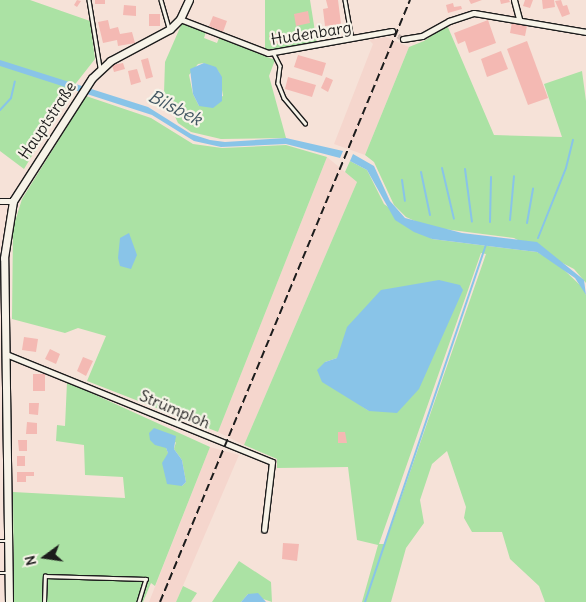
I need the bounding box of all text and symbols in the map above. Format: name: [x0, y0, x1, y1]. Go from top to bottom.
street label: Hudenbarg: [269, 17, 353, 49]
street label: Hauptstraße: [14, 77, 80, 163]
water label: Bilsbek: [145, 85, 205, 131]
street label: Strümploh: [137, 386, 213, 432]
north arrow: [20, 532, 70, 582]
text: N: [21, 554, 40, 568]

